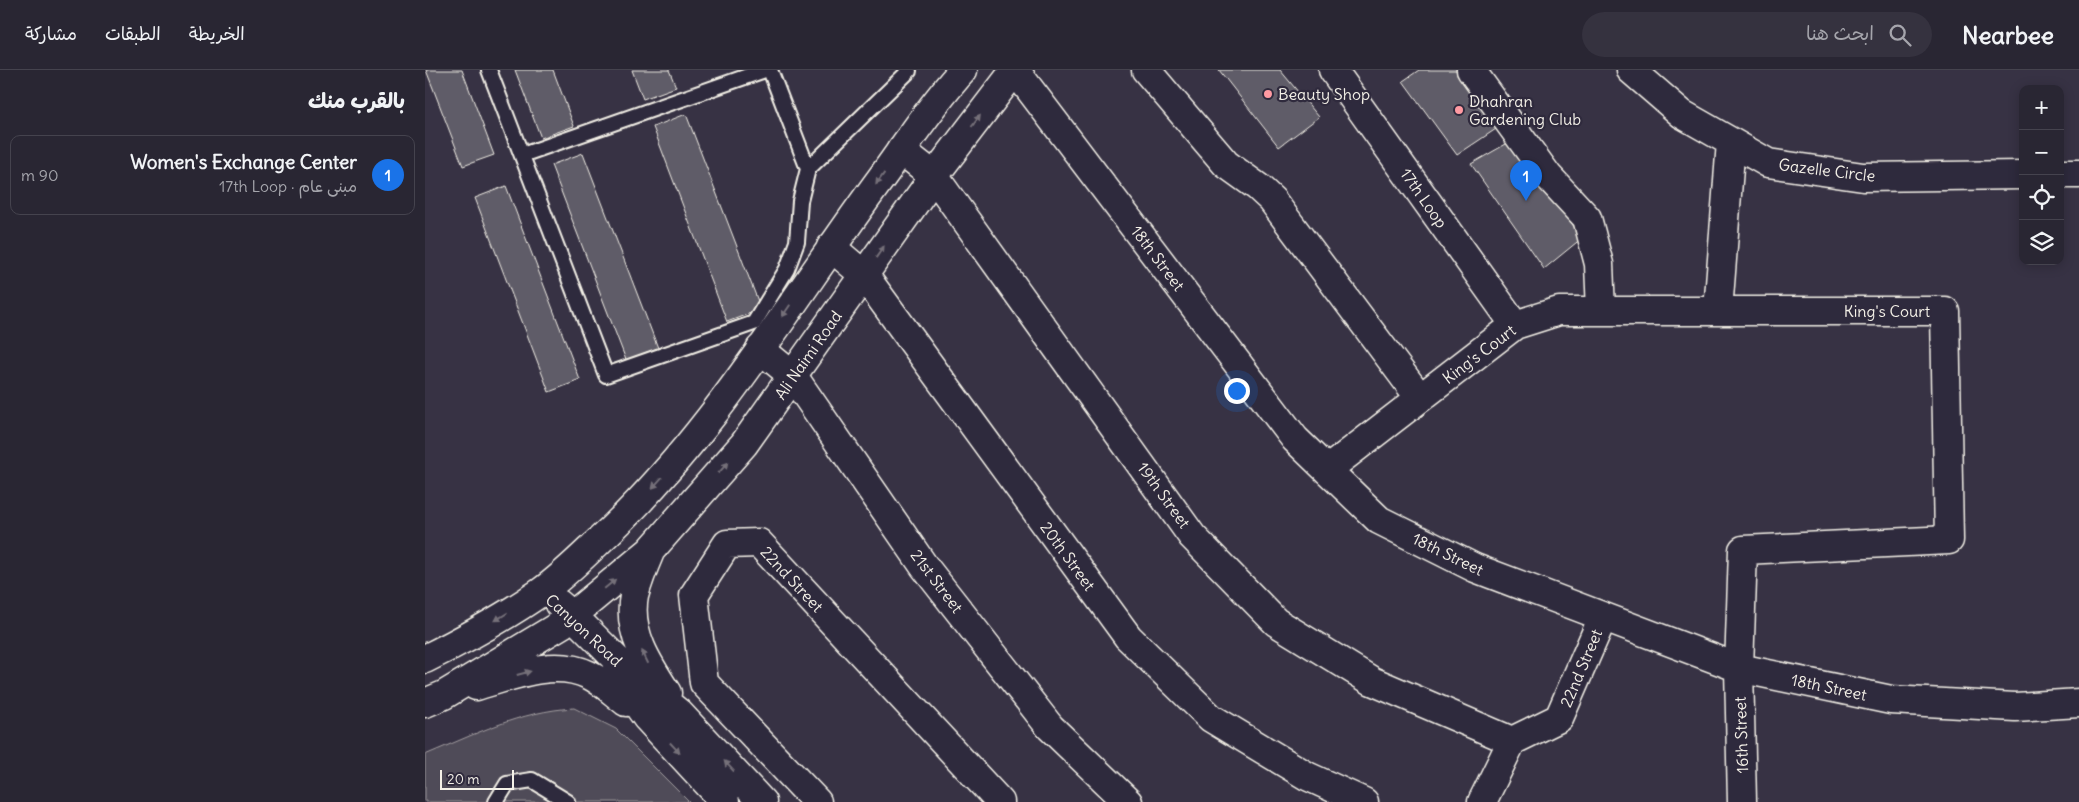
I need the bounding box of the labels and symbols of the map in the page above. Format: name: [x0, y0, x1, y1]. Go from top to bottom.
place label: Beauty Shop: [1278, 84, 1370, 104]
marker: Beauty Shop: [1262, 88, 1274, 100]
place label: Dhahran Gardening Club: [1469, 91, 1581, 129]
marker: Dhahran Gardening Club: [1453, 104, 1465, 116]
one-way arrow: [971, 115, 982, 128]
street label: Gazelle Circle: [1778, 154, 1876, 186]
pin: 1: [1510, 160, 1542, 201]
street label: 17th Loop: [1396, 164, 1452, 232]
one-way arrow: [875, 172, 885, 185]
street label: 18th Street: [1127, 221, 1189, 295]
one-way arrow: [875, 245, 885, 259]
street label: King's Court: [1844, 301, 1931, 321]
one-way arrow: [781, 304, 791, 318]
street label: Ali Naimi Road: [770, 307, 846, 403]
street label: King's Court: [1438, 320, 1520, 388]
your location: [1224, 378, 1250, 404]
street label: 19th Street: [1133, 458, 1195, 532]
one-way arrow: [718, 462, 729, 475]
one-way arrow: [652, 477, 663, 489]
street label: 20th Street: [1036, 518, 1100, 595]
street label: 18th Street: [1409, 528, 1487, 580]
street label: 22nd Street: [756, 542, 828, 617]
street label: 21st Street: [907, 545, 968, 617]
one-way arrow: [604, 579, 616, 590]
street label: Canyon Road: [542, 589, 626, 671]
one-way arrow: [494, 613, 507, 622]
street label: 22nd Street: [1556, 625, 1607, 710]
one-way arrow: [641, 650, 649, 664]
one-way arrow: [517, 669, 532, 677]
street label: 18th Street: [1789, 669, 1869, 705]
street label: 16th Street: [1730, 696, 1752, 774]
one-way arrow: [669, 741, 680, 754]
one-way arrow: [723, 761, 735, 773]
scale bar: [440, 767, 514, 790]

